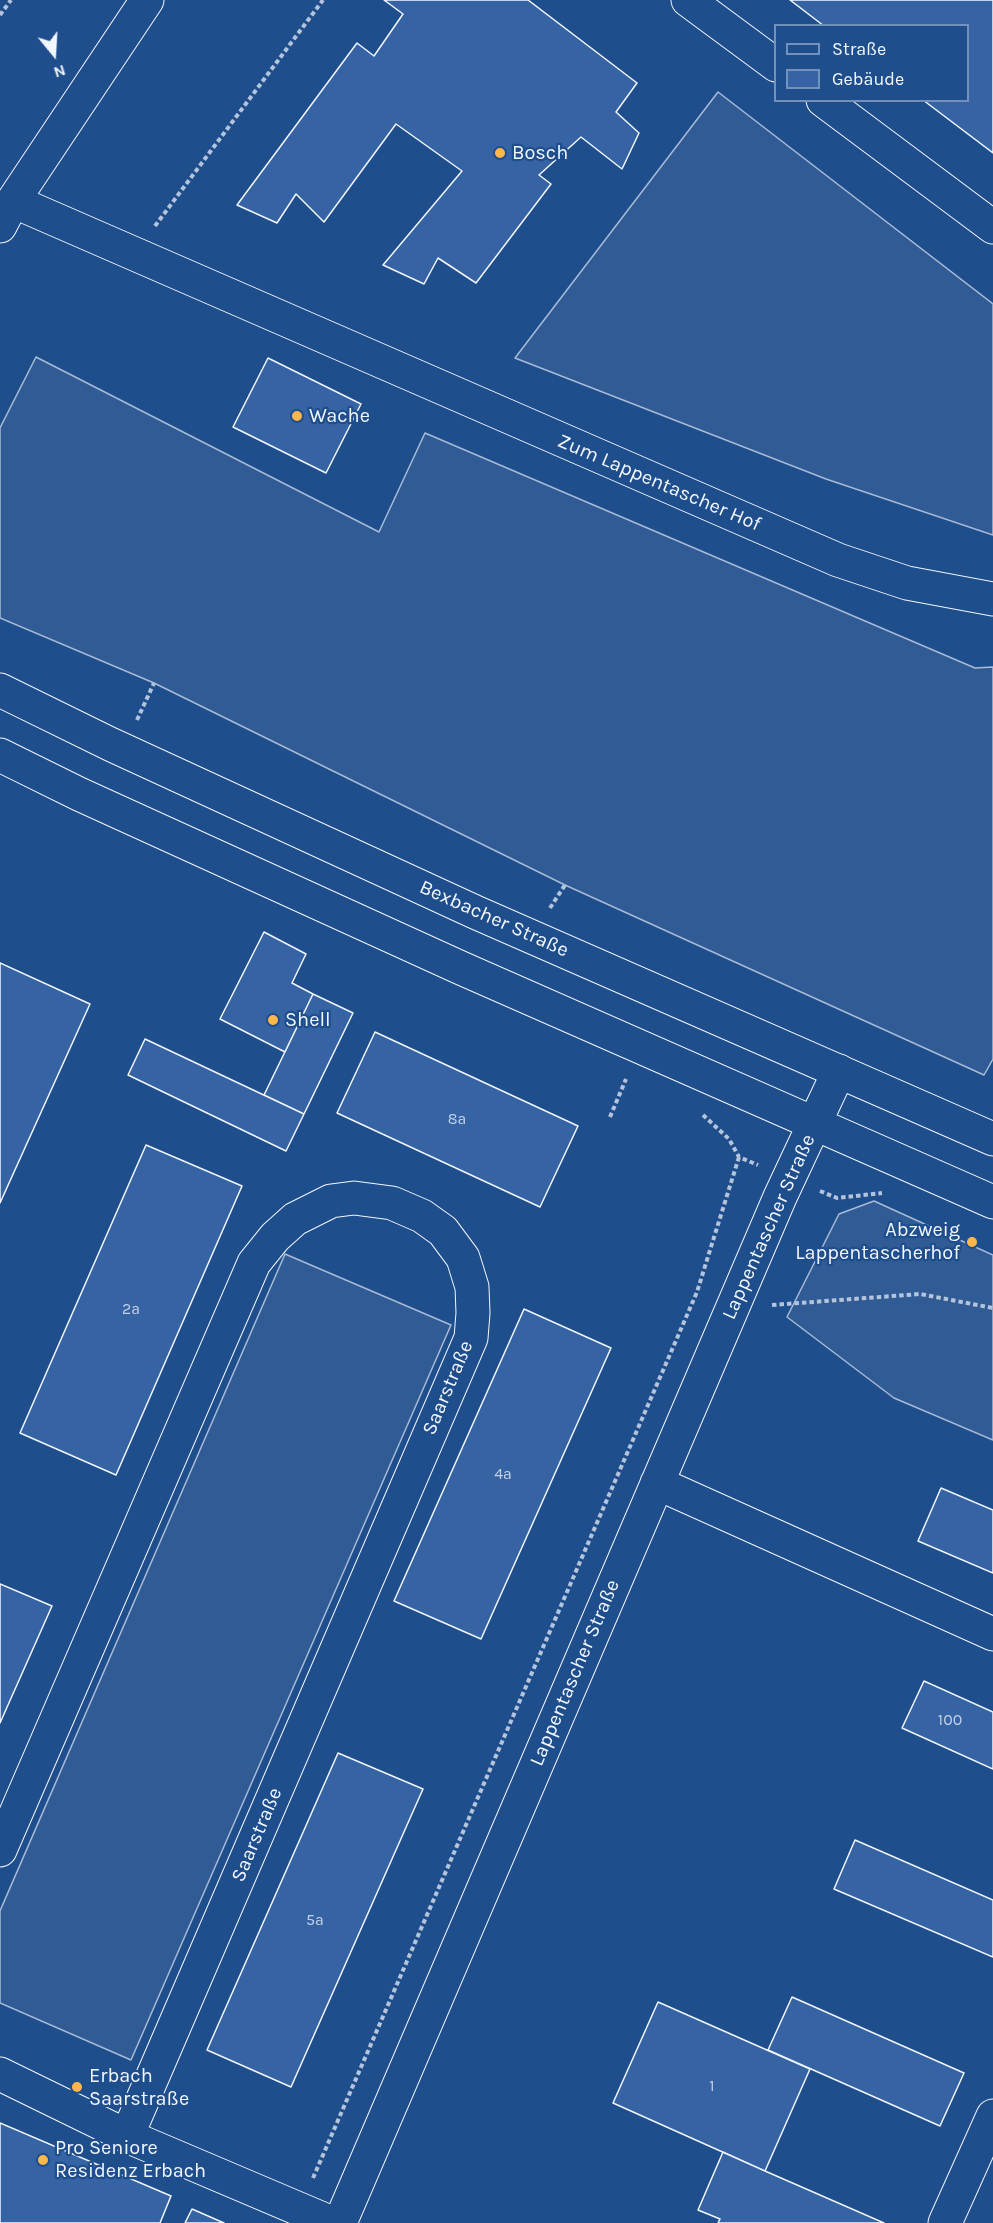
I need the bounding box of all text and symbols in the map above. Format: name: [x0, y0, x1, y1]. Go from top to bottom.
north arrow: [24, 24, 84, 84]
legend: [774, 24, 969, 102]
text: Straße: [832, 38, 886, 60]
text: N: [51, 61, 68, 82]
text: Gebäude: [832, 68, 904, 90]
place label: Bosch: [512, 141, 568, 165]
marker: Bosch: [493, 146, 507, 160]
place label: Wache: [309, 404, 370, 428]
marker: Wache: [290, 409, 304, 423]
street label: Zum Lappentascher Hof: [554, 429, 764, 537]
street label: Bexbacher Straße: [416, 875, 572, 963]
place label: Shell: [285, 1008, 331, 1032]
marker: Shell: [266, 1013, 280, 1027]
house number: 8a: [448, 1109, 466, 1129]
street label: Lappentascher Straße: [717, 1131, 821, 1323]
place label: Abzweig Lappentascherhof: [795, 1218, 960, 1265]
marker: Abzweig Lappentascherhof: [965, 1235, 979, 1249]
house number: 2a: [122, 1299, 140, 1319]
street label: Saarstraße: [417, 1337, 479, 1439]
house number: 4a: [494, 1464, 512, 1484]
street label: Lappentascher Straße: [525, 1576, 625, 1770]
house number: 100: [938, 1710, 962, 1730]
street label: Saarstraße: [226, 1784, 288, 1886]
house number: 5a: [306, 1910, 324, 1930]
place label: Erbach Saarstraße: [89, 2064, 189, 2111]
house number: 1: [709, 2076, 715, 2096]
marker: Erbach Saarstraße: [70, 2080, 84, 2094]
place label: Pro Seniore Residenz Erbach: [55, 2136, 206, 2183]
marker: Pro Seniore Residenz Erbach: [36, 2153, 50, 2167]

